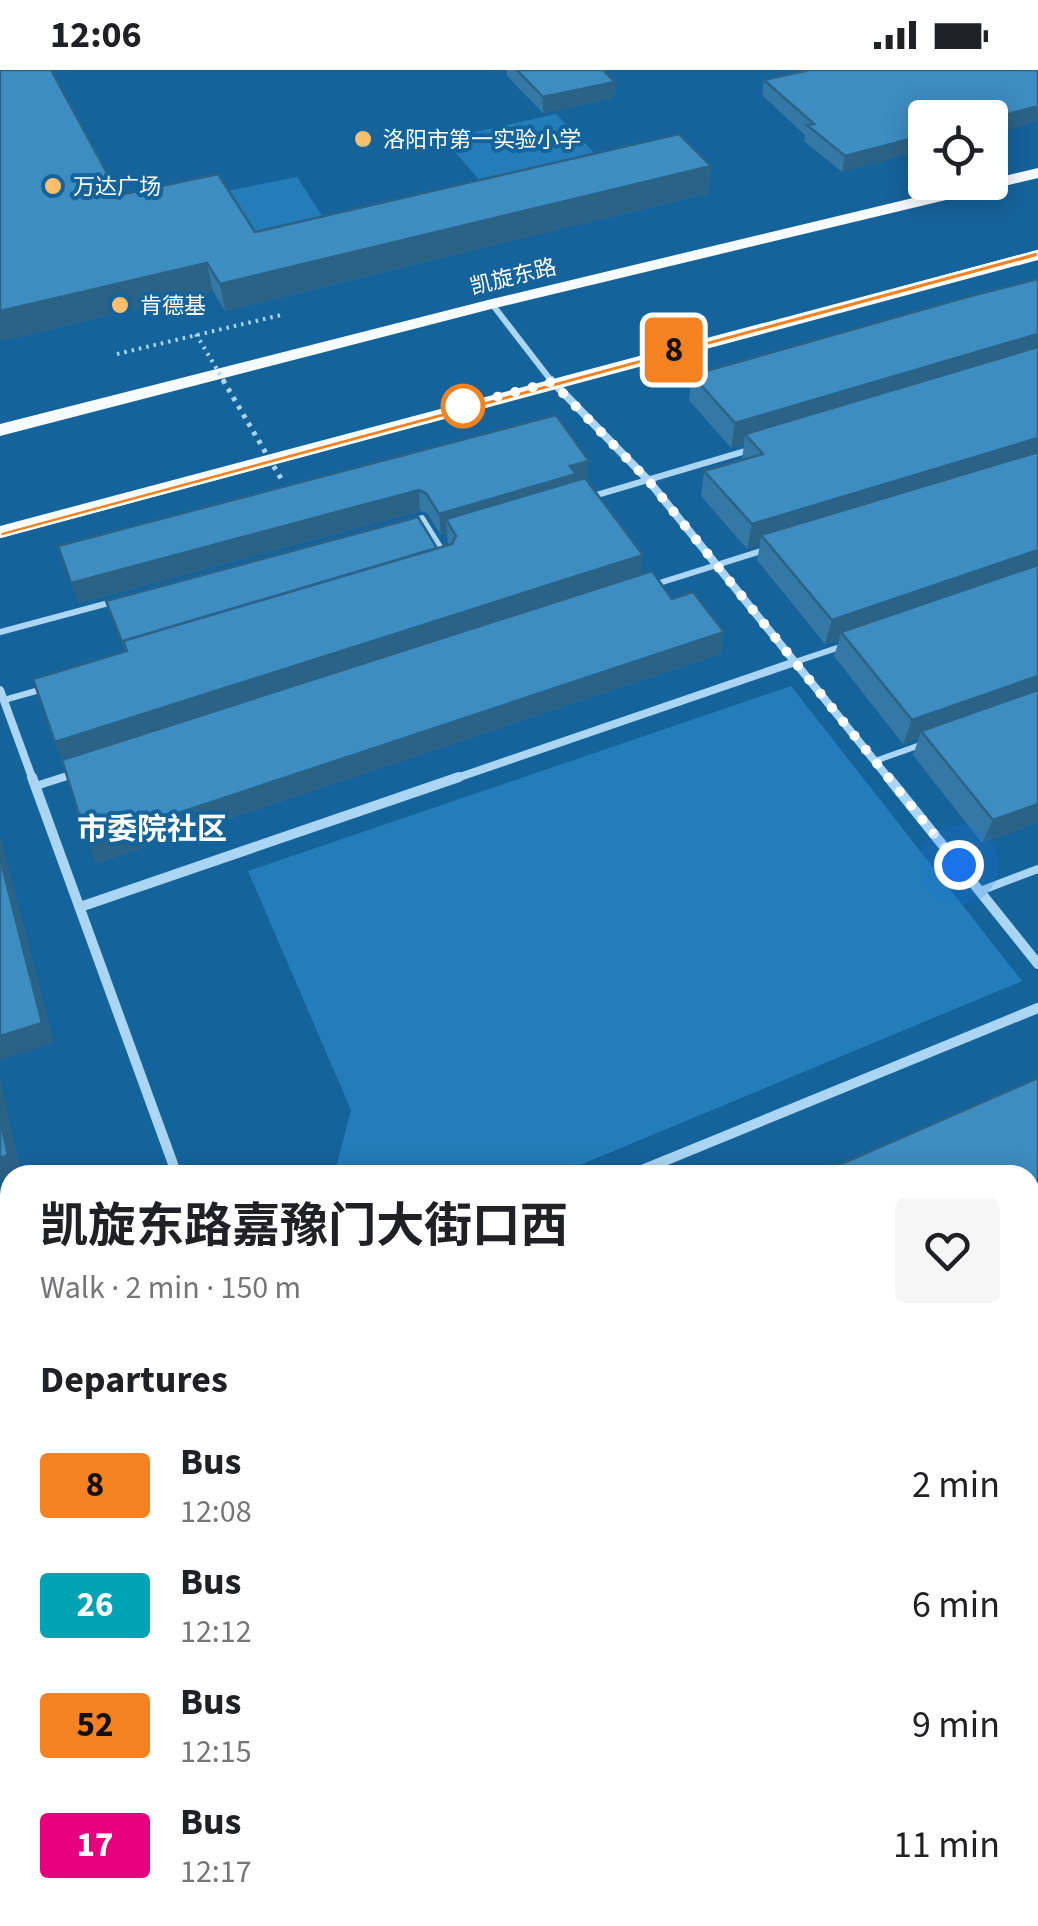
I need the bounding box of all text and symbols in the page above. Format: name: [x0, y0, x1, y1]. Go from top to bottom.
text: 12:06: [50, 8, 142, 62]
map controls: [908, 100, 1008, 200]
button: locate: [908, 100, 1008, 200]
place label: 洛阳市第一实验小学: [383, 124, 581, 156]
marker: 洛阳市第一实验小学: [352, 128, 374, 150]
place label: 万达广场: [73, 171, 161, 203]
marker: 万达广场: [42, 175, 64, 197]
street label: 凯旋东路: [467, 251, 560, 303]
place label: 肯德基: [140, 290, 206, 322]
marker: 肯德基: [109, 294, 131, 316]
line badge: 8: [642, 318, 706, 382]
text: 8: [665, 325, 683, 375]
unlabelled marker: [442, 385, 484, 427]
district label: 市委院社区: [77, 808, 227, 851]
your location: [934, 840, 984, 890]
text: 凯旋东路嘉豫门大街口西: [40, 1193, 568, 1261]
button: heart: [895, 1198, 1000, 1303]
text: Walk · 2 min · 150 m: [40, 1265, 301, 1311]
text: Departures: [40, 1353, 228, 1407]
text: Bus: [180, 1435, 241, 1489]
text: 2 min: [912, 1458, 1000, 1512]
text: 8: [86, 1460, 104, 1510]
text: 12:08: [180, 1489, 252, 1535]
text: Bus: [180, 1555, 241, 1609]
text: 6 min: [912, 1578, 1000, 1632]
text: 26: [77, 1580, 113, 1630]
text: 12:12: [180, 1609, 252, 1655]
text: Bus: [180, 1675, 241, 1729]
text: 9 min: [912, 1698, 1000, 1752]
text: 52: [77, 1700, 113, 1750]
text: 12:15: [180, 1729, 252, 1775]
text: Bus: [180, 1795, 241, 1849]
text: 11 min: [893, 1818, 1000, 1872]
text: 17: [77, 1820, 113, 1870]
text: 12:17: [180, 1849, 252, 1895]

